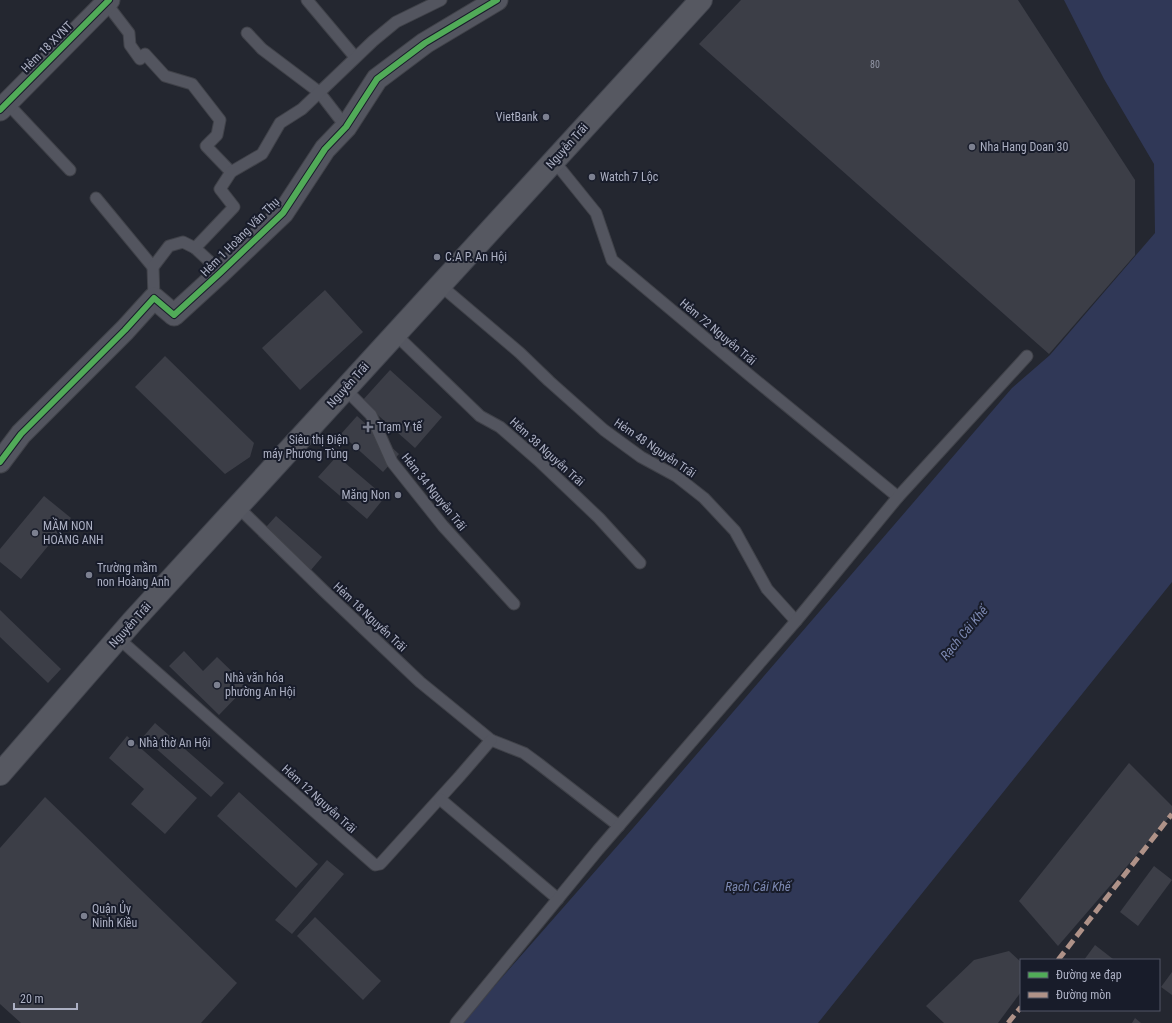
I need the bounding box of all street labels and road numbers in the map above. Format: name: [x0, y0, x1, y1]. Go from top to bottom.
street label: Hẻm 18 XVNT: [19, 19, 75, 75]
street label: Nguyễn Trãi: [543, 121, 591, 171]
street label: Hẻm 1 Hoàng Văn Thụ: [198, 195, 282, 279]
street label: Hẻm 72 Nguyễn Trãi: [677, 296, 759, 368]
street label: Nguyễn Trãi: [324, 360, 372, 410]
street label: Hẻm 38 Nguyễn Trãi: [507, 415, 587, 489]
street label: Hẻm 48 Nguyễn Trãi: [612, 416, 698, 480]
street label: Hẻm 34 Nguyễn Trãi: [399, 451, 469, 533]
street label: Hẻm 18 Nguyễn Trãi: [330, 579, 410, 655]
street label: Nguyễn Trãi: [106, 600, 154, 650]
street label: Hẻm 12 Nguyễn Trãi: [279, 762, 359, 836]

